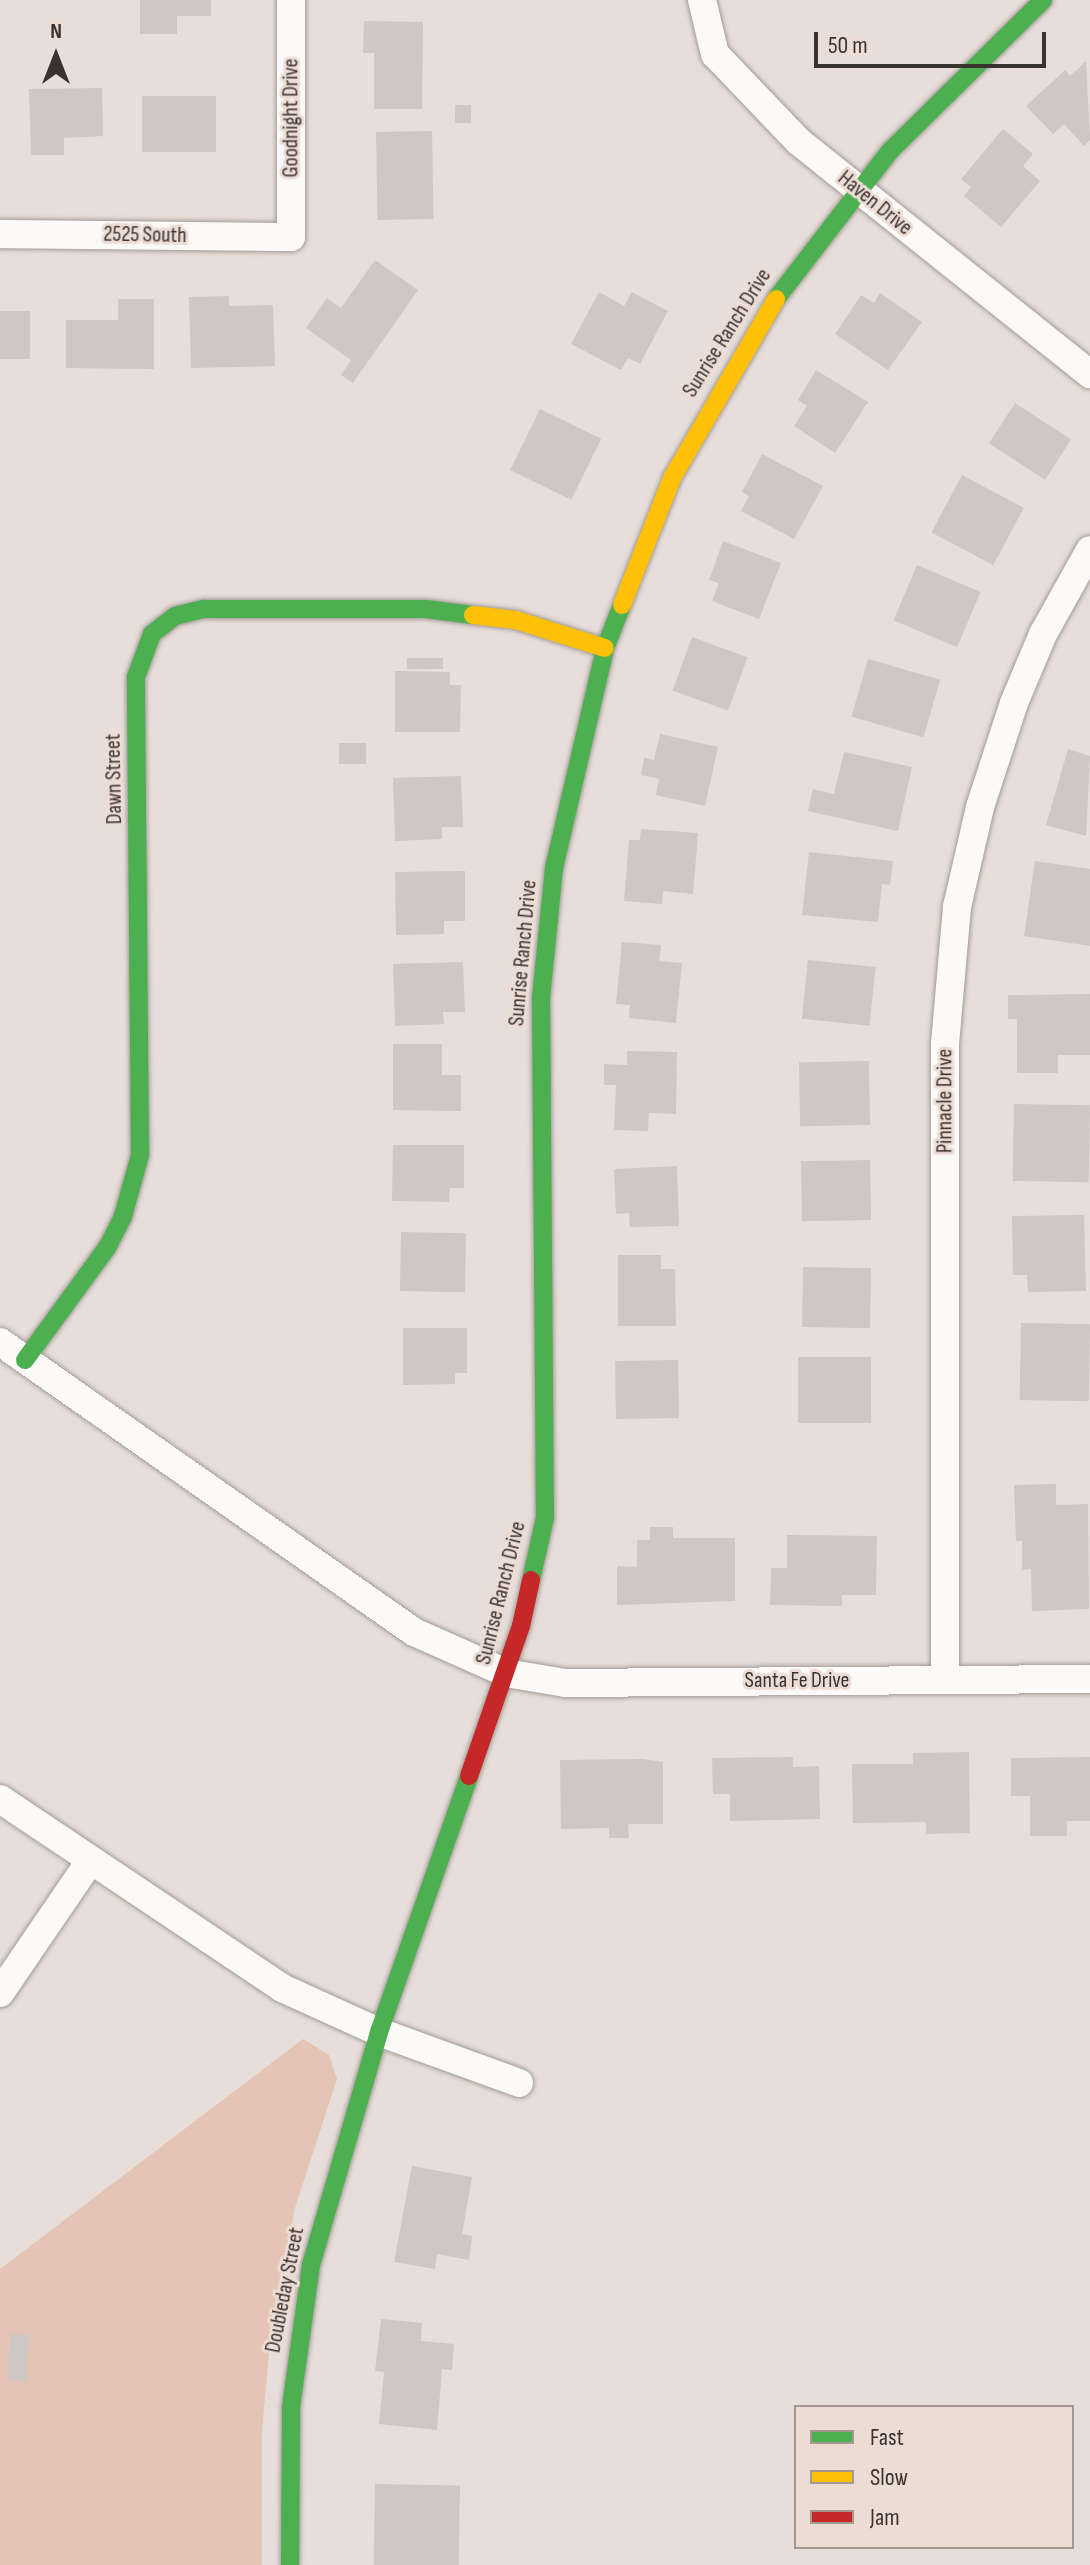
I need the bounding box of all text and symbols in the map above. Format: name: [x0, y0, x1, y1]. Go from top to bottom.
north arrow: [16, 16, 96, 96]
scale bar: [818, 16, 1050, 66]
text: N: [50, 18, 62, 45]
text: 50 m: [828, 31, 868, 60]
street label: Goodnight Drive: [278, 59, 304, 177]
street label: Haven Drive: [832, 165, 918, 241]
street label: 2525 South: [103, 221, 187, 249]
street label: Sunrise Ranch Drive: [677, 264, 777, 402]
street label: Dawn Street: [100, 733, 128, 825]
street label: Sunrise Ranch Drive: [503, 879, 543, 1027]
street label: Pinnacle Drive: [932, 1049, 958, 1153]
street label: Sunrise Ranch Drive: [470, 1519, 532, 1667]
street label: Santa Fe Drive: [745, 1668, 849, 1694]
street label: Doubleday Street: [260, 2225, 310, 2355]
legend: [794, 2405, 1074, 2549]
text: Fast: [870, 2423, 904, 2452]
text: Slow: [870, 2463, 908, 2492]
text: Jam: [870, 2503, 900, 2532]

